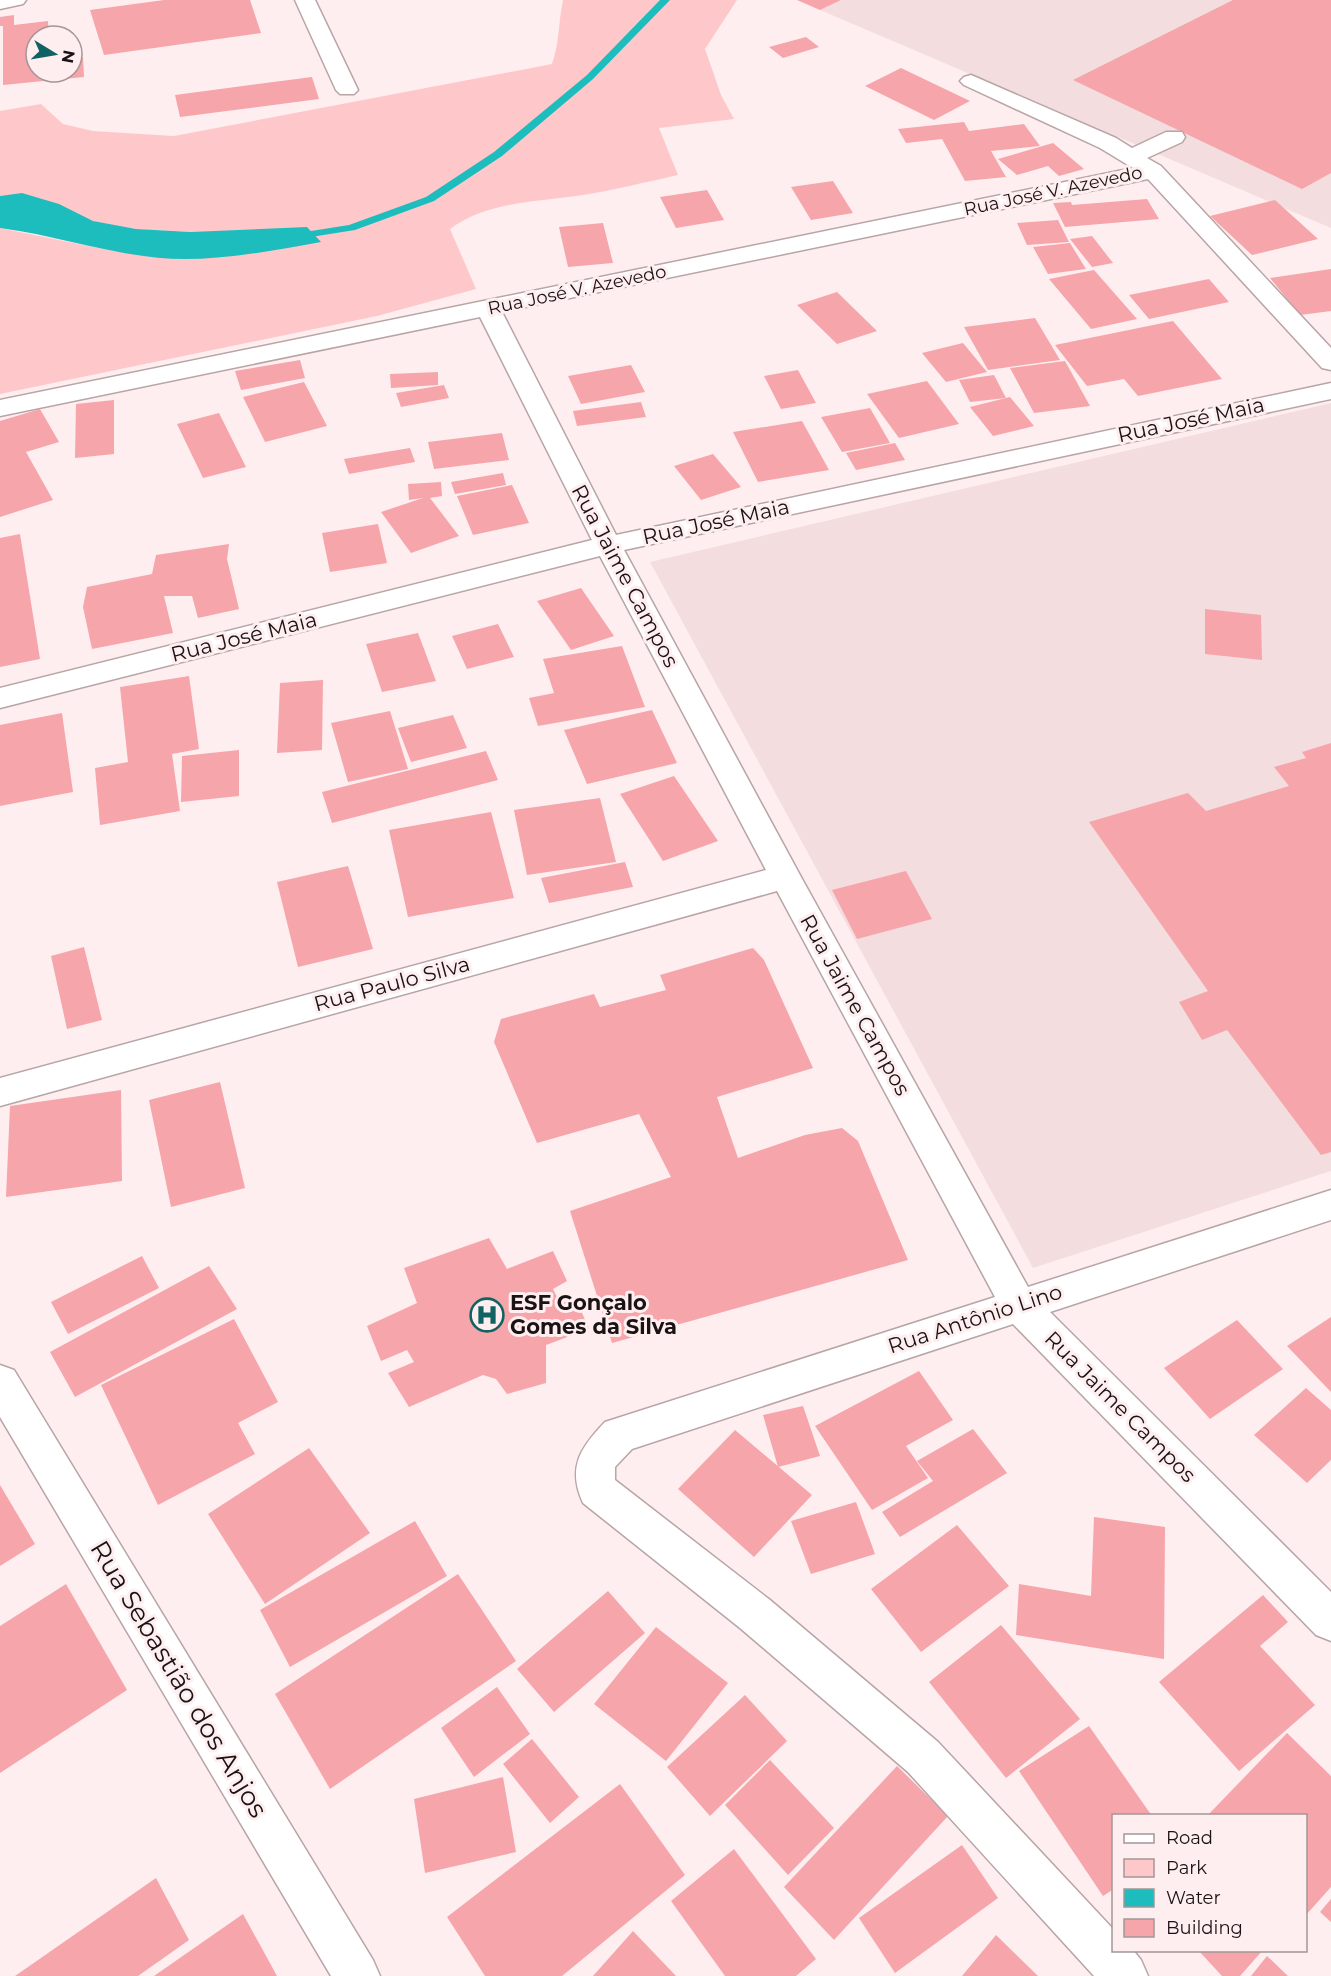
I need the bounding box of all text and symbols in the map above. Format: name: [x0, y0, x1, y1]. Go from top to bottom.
north arrow: [24, 24, 84, 84]
text: N: [58, 49, 79, 65]
street label: Rua José V. Azevedo: [962, 161, 1144, 221]
street label: Rua José V. Azevedo: [486, 260, 668, 320]
street label: Rua José Maia: [1115, 392, 1267, 447]
street label: Rua Jaime Campos: [567, 480, 684, 671]
street label: Rua José Maia: [640, 494, 792, 549]
street label: Rua José Maia: [168, 606, 320, 667]
street label: Rua Jaime Campos: [795, 910, 916, 1100]
street label: Rua Paulo Silva: [311, 951, 473, 1016]
street label: Rua Antônio Lino: [885, 1279, 1065, 1358]
place label: ESF Gonçalo Gomes da Silva: [510, 1290, 677, 1339]
hospital icon: ESF Gonçalo Gomes da Silva: [469, 1297, 505, 1333]
street label: Rua Jaime Campos: [1040, 1326, 1201, 1487]
street label: Rua Sebastião dos Anjos: [84, 1535, 274, 1823]
legend: [1112, 1814, 1307, 1952]
text: Road: [1166, 1827, 1213, 1849]
text: Park: [1166, 1857, 1207, 1879]
text: Water: [1166, 1887, 1221, 1909]
text: Building: [1166, 1917, 1243, 1939]

